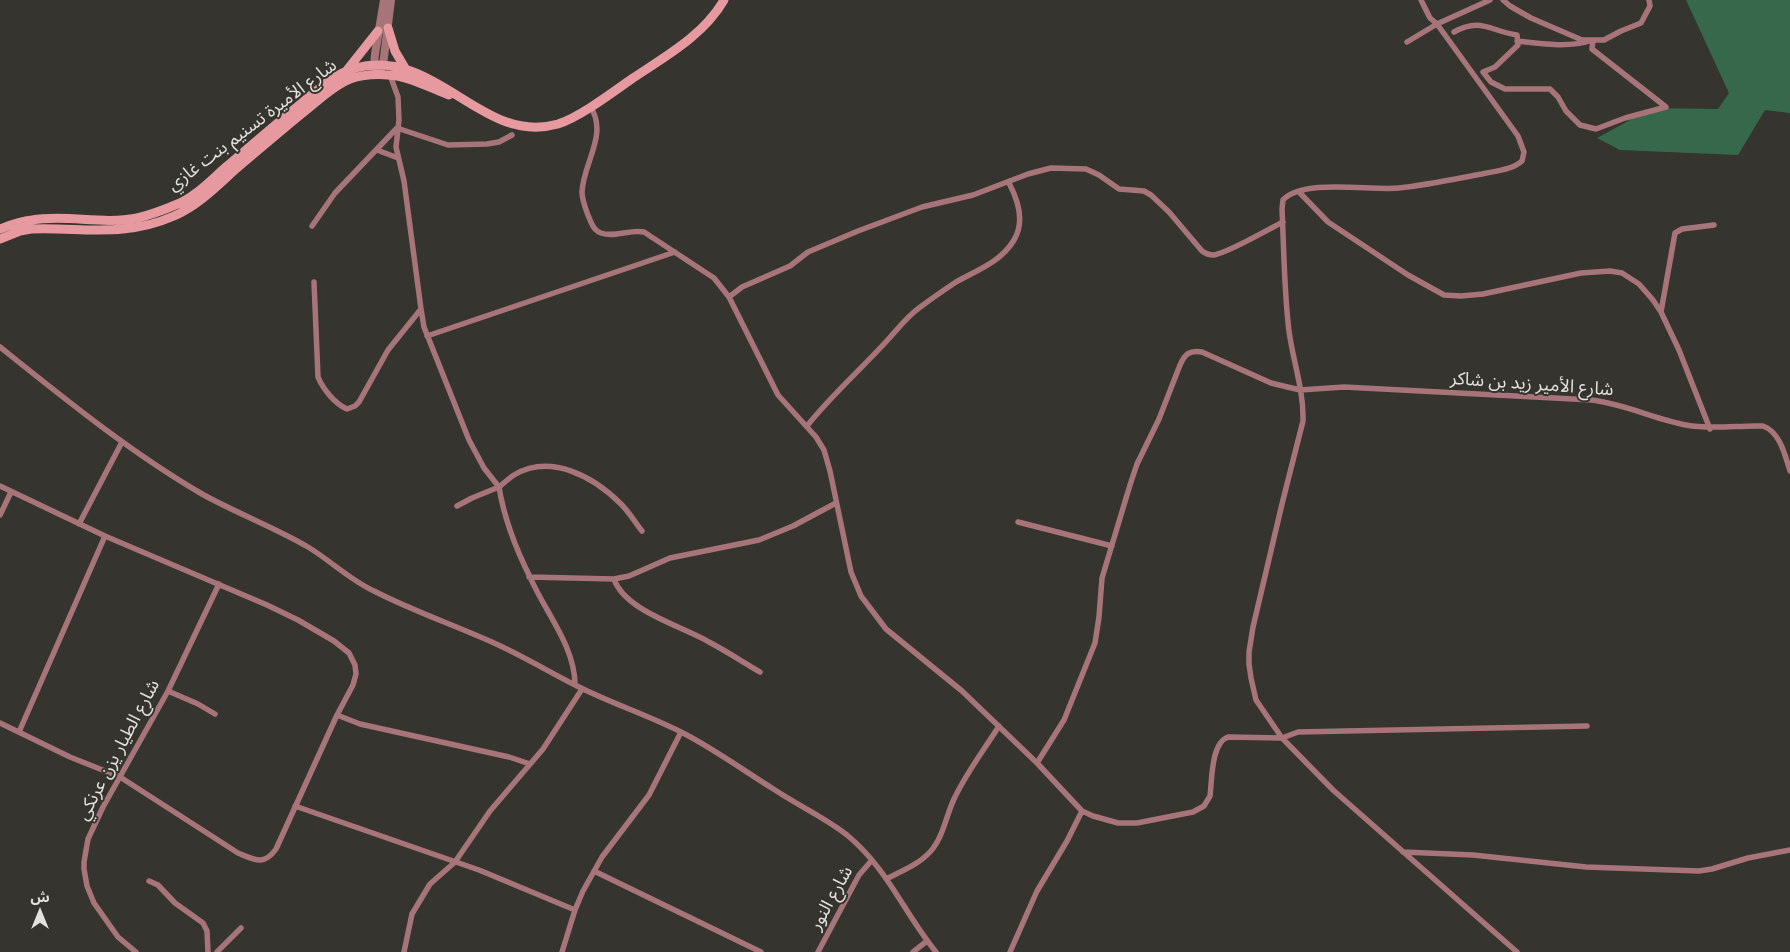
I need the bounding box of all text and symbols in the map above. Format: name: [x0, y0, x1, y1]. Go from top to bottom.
street label: شارع الأميرة تسنيم بنت غازي: [163, 54, 341, 196]
street label: شارع الأمير زيد بن شاكر: [1450, 368, 1614, 400]
street label: شارع الطيار يزن عرنكي: [72, 676, 164, 824]
street label: شارع النور: [805, 862, 857, 934]
north arrow: [15, 887, 65, 937]
text: ش: [30, 889, 50, 905]

